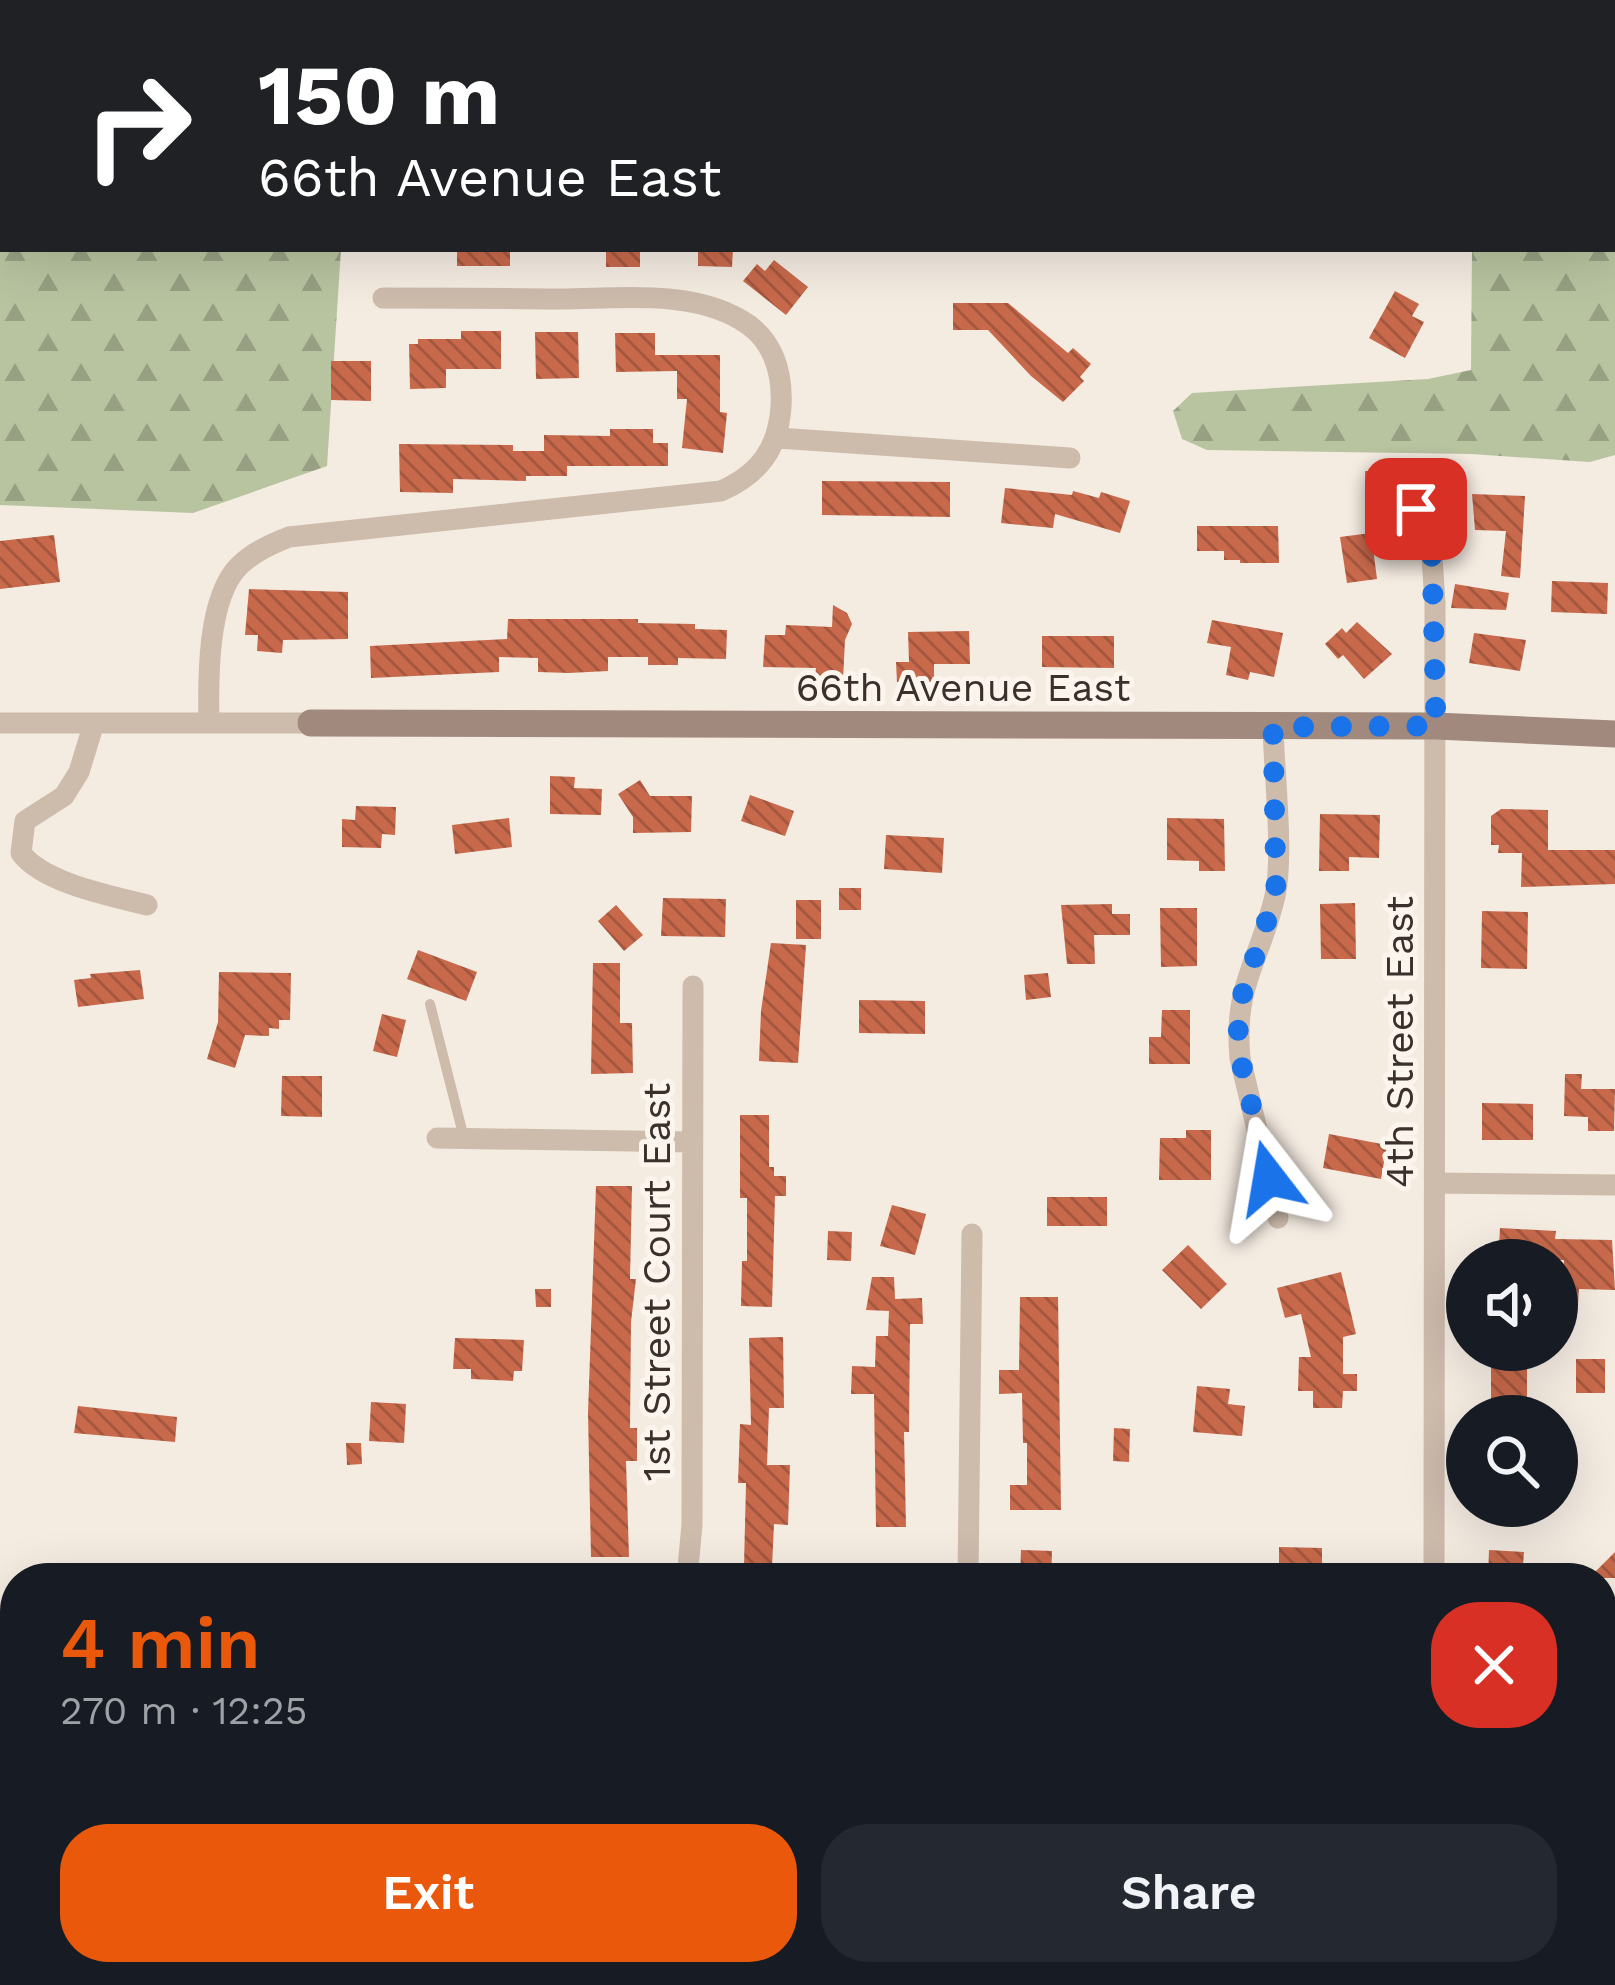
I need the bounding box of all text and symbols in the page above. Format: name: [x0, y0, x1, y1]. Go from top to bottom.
text: 150 m: [258, 46, 500, 144]
icon: right: [60, 48, 216, 204]
text: 66th Avenue East: [258, 146, 721, 209]
pin: [1365, 458, 1467, 560]
icon: arrive: [1383, 476, 1449, 542]
street label: 66th Avenue East: [796, 665, 1130, 710]
street label: 4th Street East: [1377, 896, 1422, 1188]
street label: 1st Street Court East: [634, 1083, 679, 1481]
position arrow: [1206, 1115, 1332, 1241]
map controls: [1446, 1239, 1578, 1527]
button: sound: [1446, 1239, 1578, 1371]
button: search: [1446, 1395, 1578, 1527]
text: 4 min: [60, 1601, 261, 1685]
button: close: [1431, 1602, 1557, 1728]
text: 270 m · 12:25: [60, 1688, 307, 1733]
button: Exit: [60, 1824, 797, 1962]
button: Share: [821, 1824, 1557, 1962]

